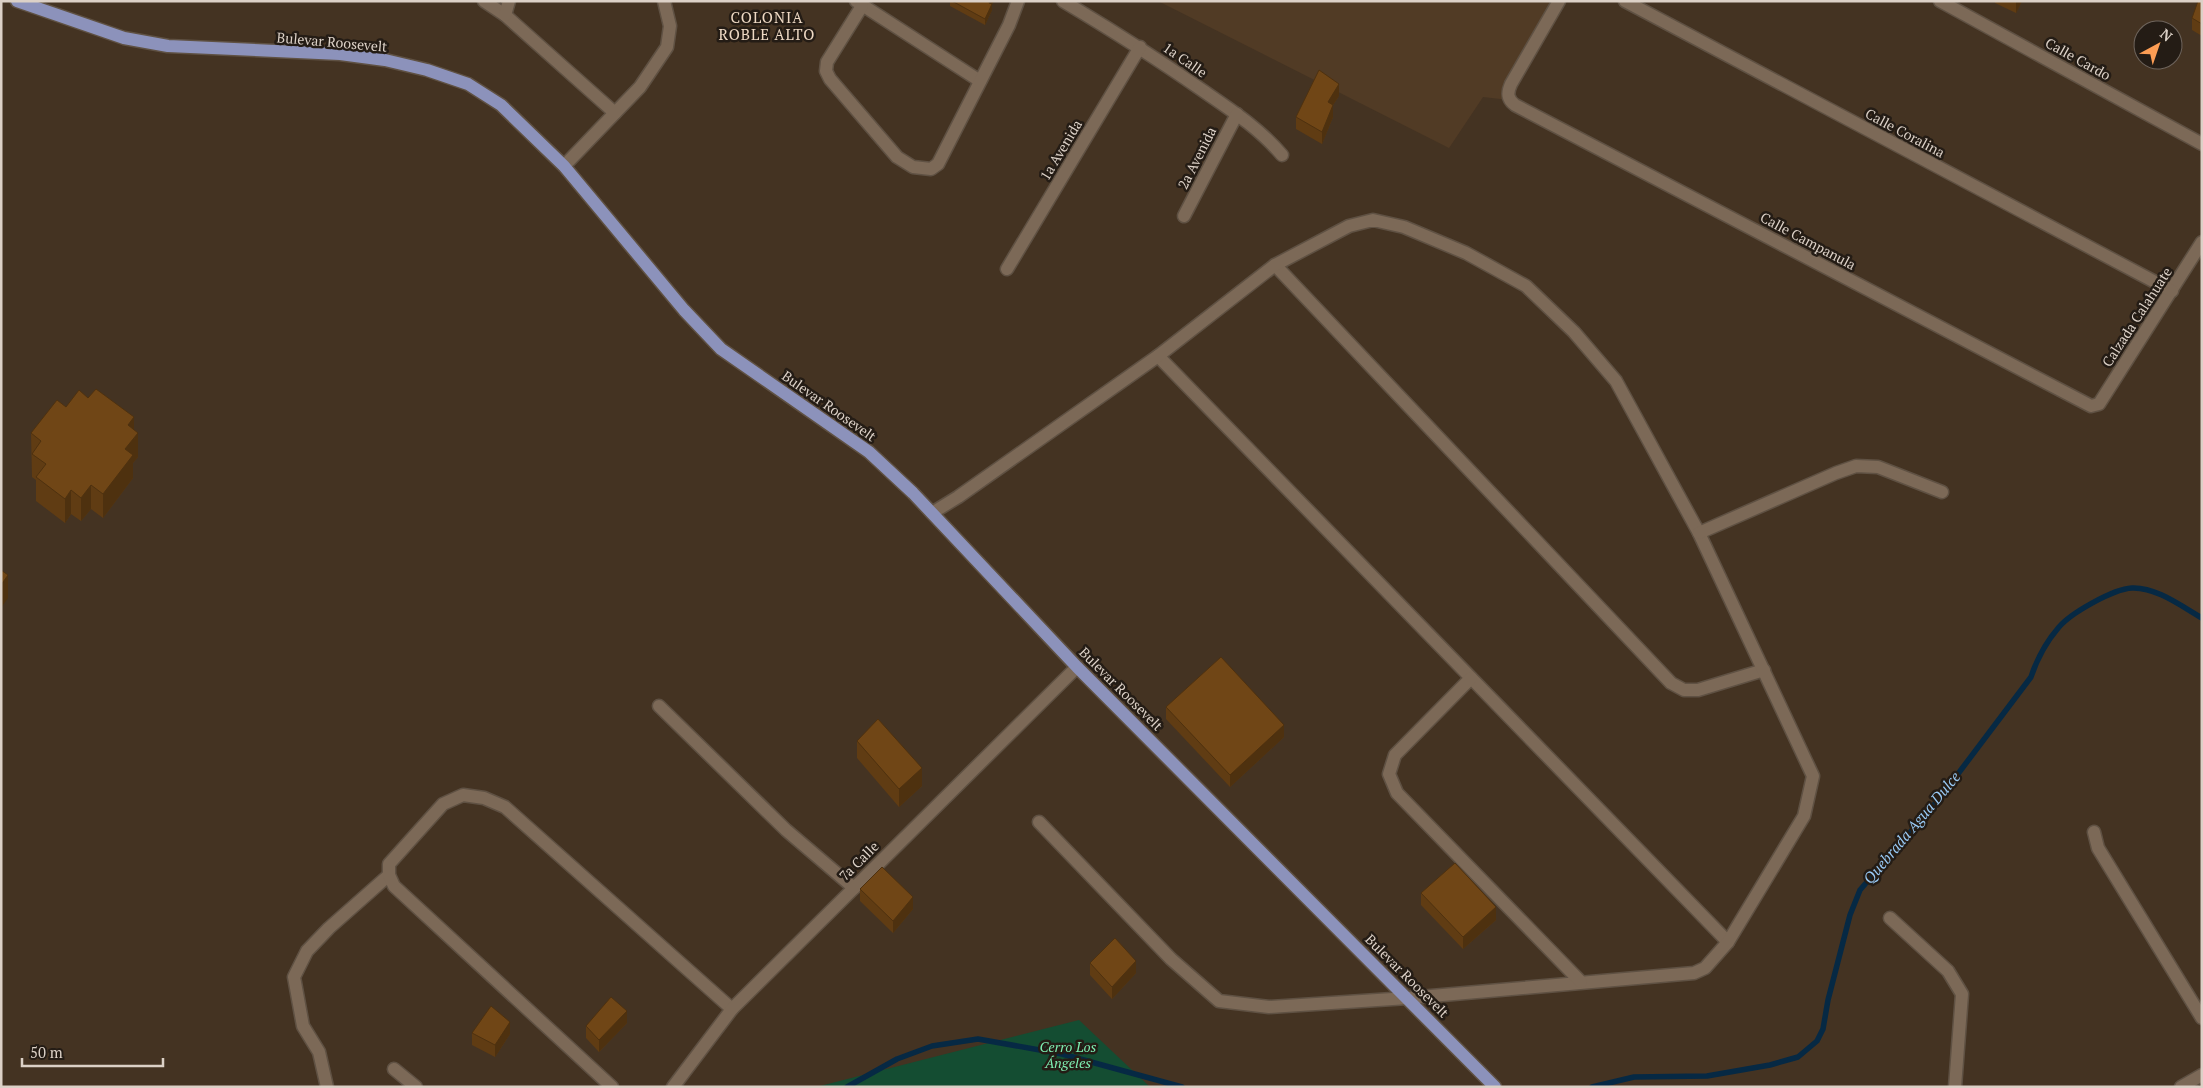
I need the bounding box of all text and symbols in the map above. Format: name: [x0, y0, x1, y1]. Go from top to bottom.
district label: COLONIA ROBLE ALTO: [719, 7, 815, 44]
north arrow: [2133, 20, 2183, 70]
text: N: [2157, 24, 2177, 46]
street label: Bulevar Roosevelt: [276, 27, 389, 56]
street label: Calle Cardo: [2042, 33, 2115, 84]
street label: 1a Calle: [1160, 38, 1211, 82]
street label: Calle Coralina: [1862, 104, 1948, 162]
street label: 1a Avenida: [1035, 116, 1086, 184]
street label: 2a Avenida: [1173, 123, 1220, 192]
street label: Calle Campanula: [1757, 207, 1859, 274]
street label: Calzada Calahuate: [2097, 263, 2176, 370]
street label: Bulevar Roosevelt: [778, 366, 881, 446]
street label: Bulevar Roosevelt: [1075, 643, 1168, 735]
water label: Quebrada Agua Dulce: [1858, 767, 1964, 888]
street label: 7a Calle: [835, 837, 883, 885]
street label: Bulevar Roosevelt: [1361, 930, 1454, 1022]
scale bar: [22, 1036, 164, 1068]
park label: Cerro Los Ángeles: [1040, 1037, 1097, 1072]
text: 50 m: [30, 1042, 63, 1062]

